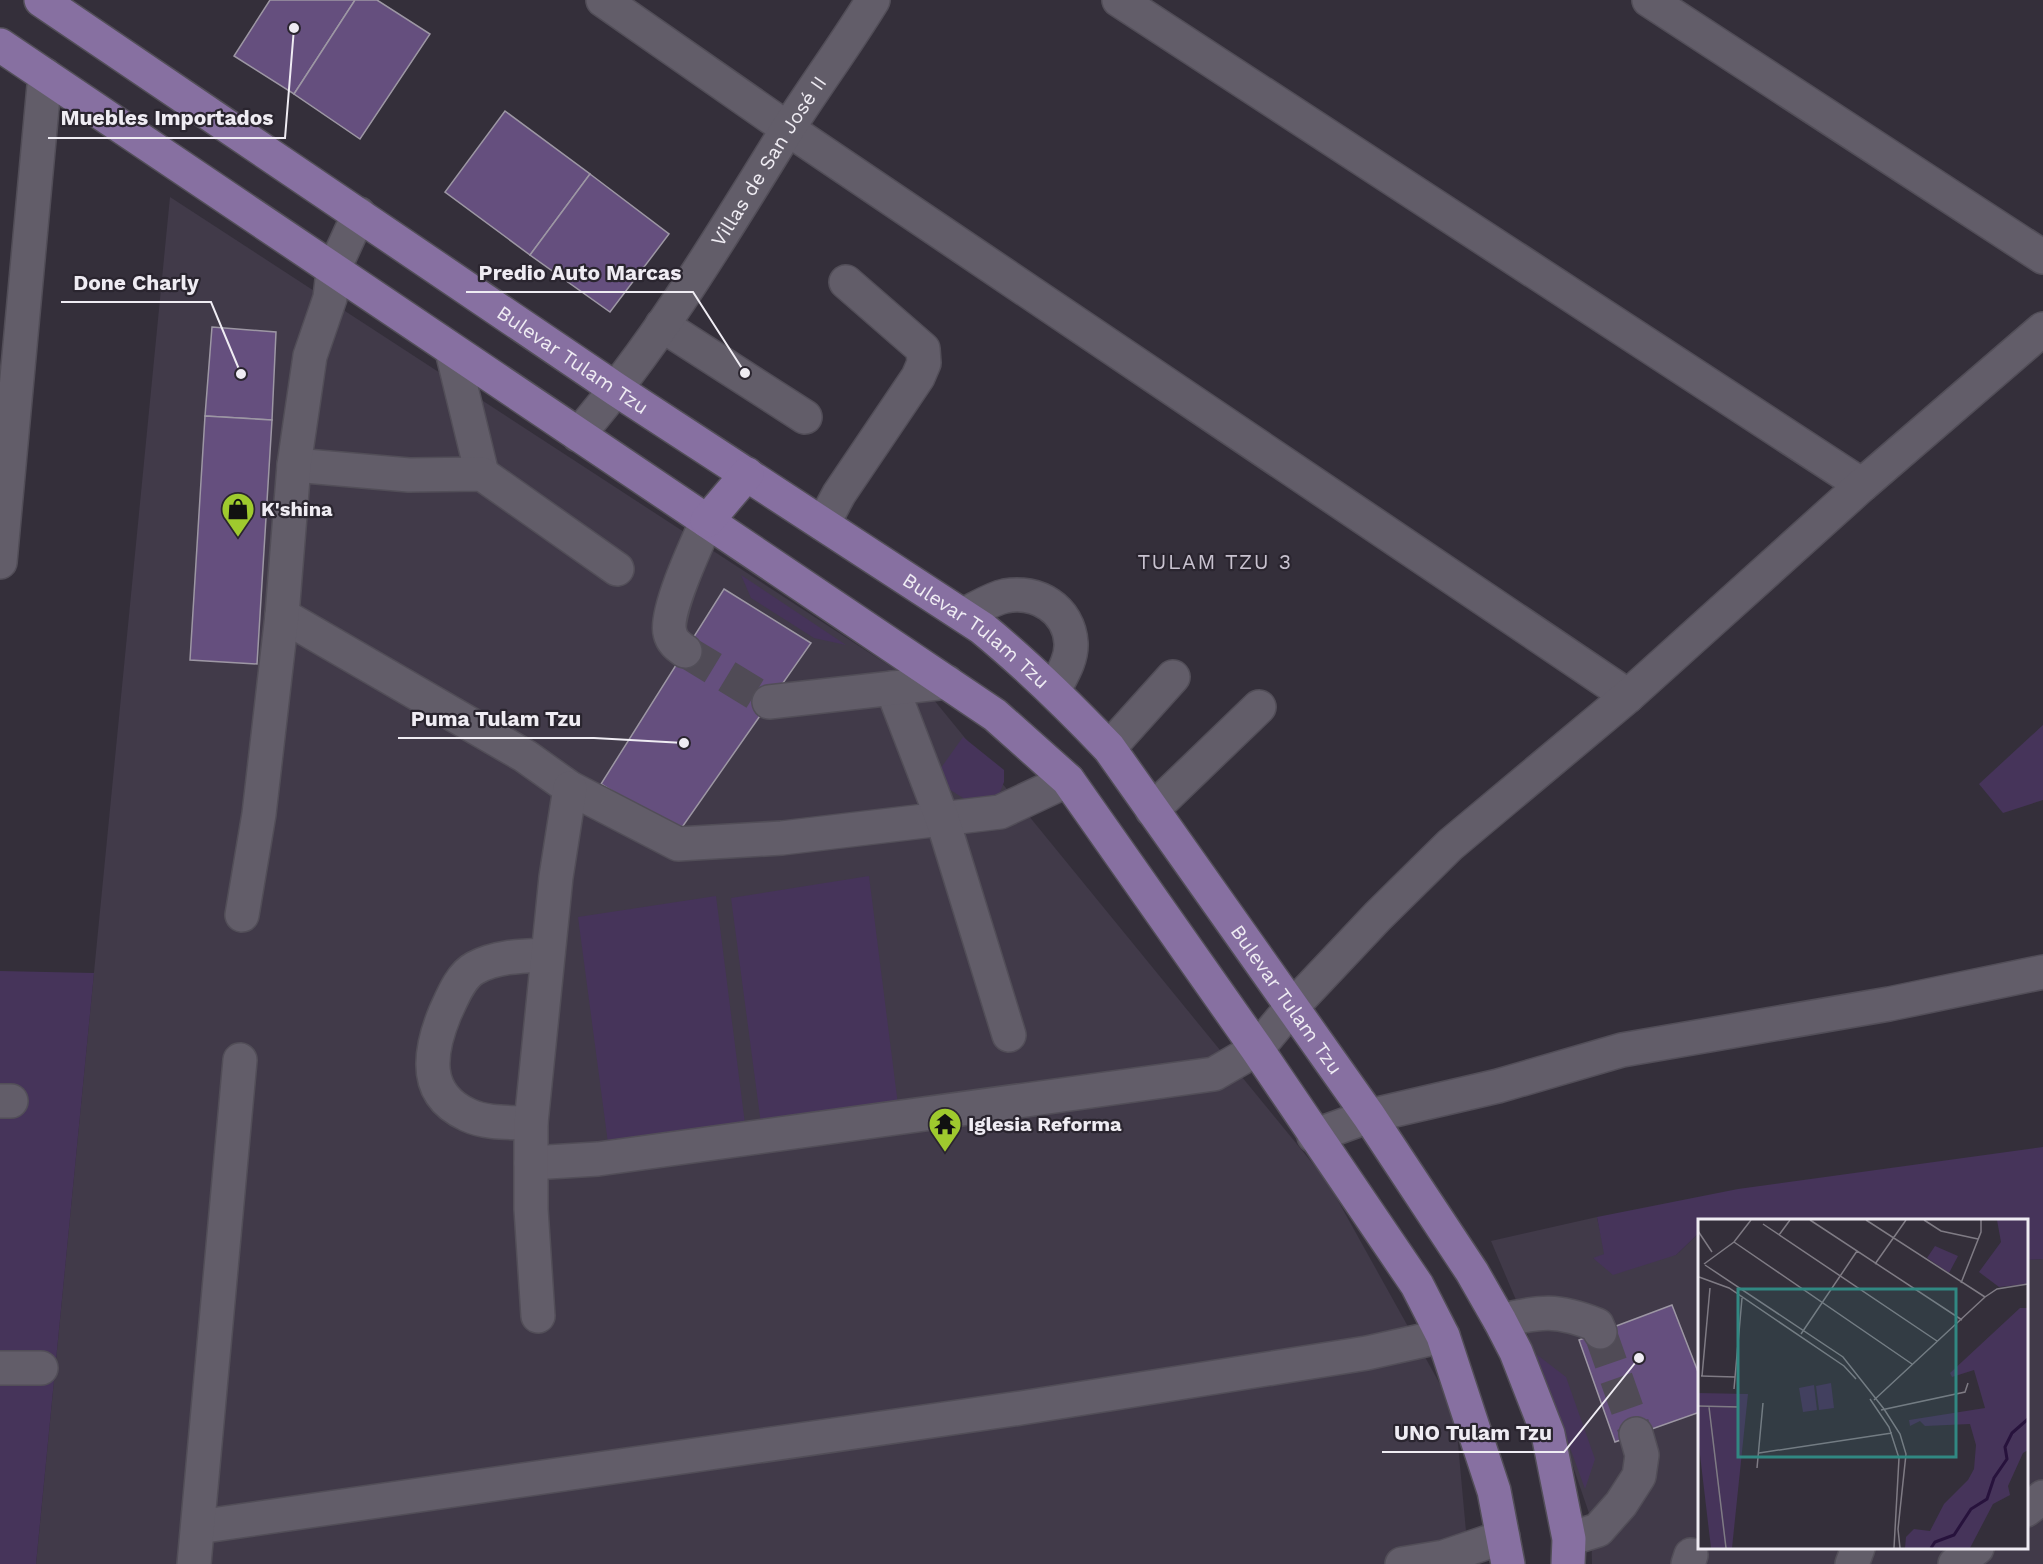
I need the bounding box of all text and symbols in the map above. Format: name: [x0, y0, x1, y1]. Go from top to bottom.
street label: Villas de San José II: [706, 71, 831, 251]
callout: Muebles Importados: [48, 99, 285, 138]
text: Muebles Importados: [61, 105, 273, 130]
callout: Predio Auto Marcas: [466, 253, 693, 292]
text: Predio Auto Marcas: [479, 260, 681, 285]
callout: Done Charly: [61, 263, 211, 302]
text: Done Charly: [73, 270, 199, 295]
street label: Bulevar Tulam Tzu: [492, 300, 653, 419]
shop icon: K'shina: [220, 491, 256, 538]
place label: K'shina: [261, 497, 333, 521]
district label: TULAM TZU 3: [1137, 549, 1293, 574]
street label: Bulevar Tulam Tzu: [898, 568, 1054, 693]
callout: Puma Tulam Tzu: [398, 699, 594, 738]
text: Puma Tulam Tzu: [411, 706, 581, 731]
street label: Bulevar Tulam Tzu: [1226, 920, 1348, 1079]
temple icon: Iglesia Reforma: [927, 1106, 963, 1153]
place label: Iglesia Reforma: [968, 1112, 1122, 1136]
inset map: [1698, 1219, 2028, 1549]
callout: UNO Tulam Tzu: [1382, 1413, 1564, 1452]
text: UNO Tulam Tzu: [1394, 1420, 1552, 1445]

